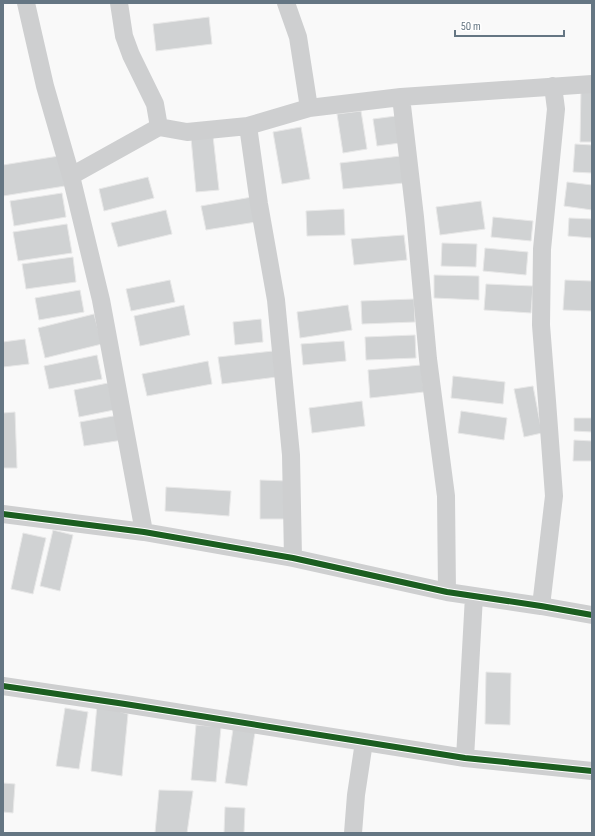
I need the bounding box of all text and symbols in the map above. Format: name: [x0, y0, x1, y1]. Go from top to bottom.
scale bar: [455, 12, 564, 38]
text: 50 m: [461, 19, 481, 34]

